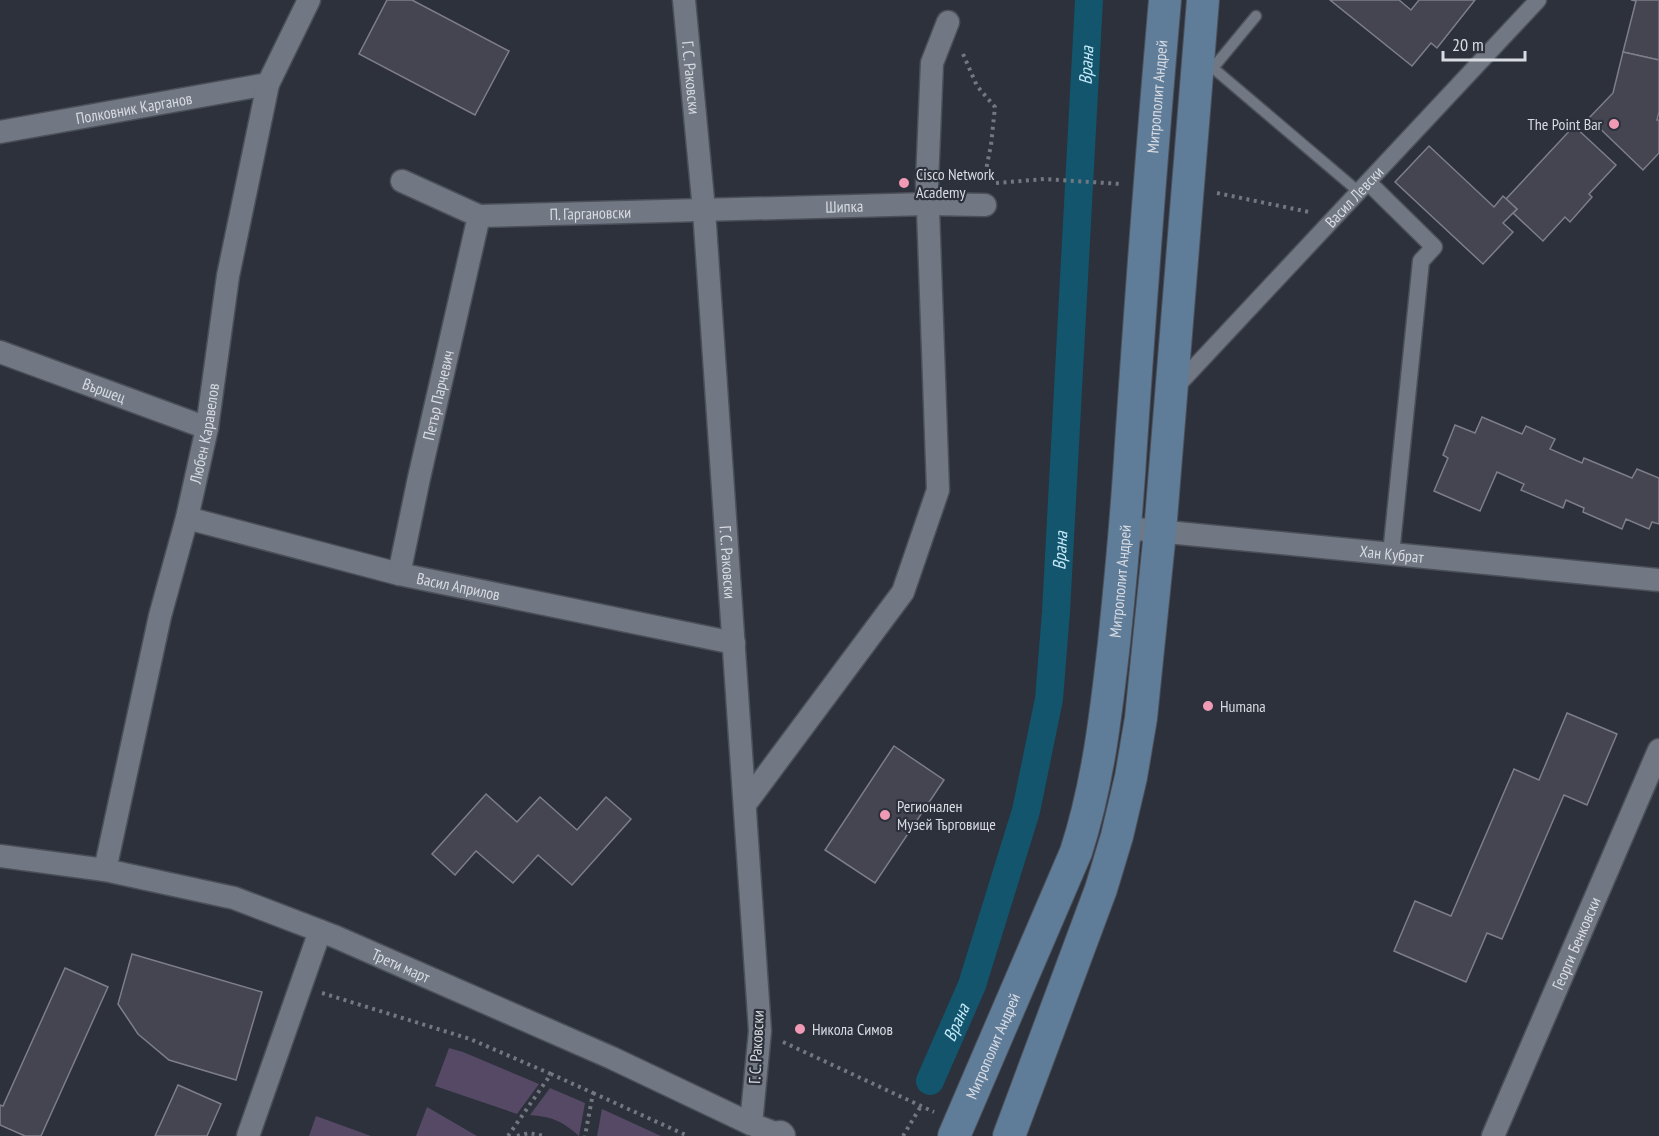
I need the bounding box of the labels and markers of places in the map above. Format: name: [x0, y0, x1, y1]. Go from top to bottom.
place label: The Point Bar: [1528, 114, 1603, 134]
marker: The Point Bar: [1607, 117, 1621, 131]
place label: Cisco Network Academy: [916, 164, 995, 202]
marker: Cisco Network Academy: [897, 176, 911, 190]
place label: Humana: [1220, 696, 1266, 716]
marker: Humana: [1201, 699, 1215, 713]
place label: Регионален Музей Търговище: [897, 796, 996, 834]
marker: Регионален Музей Търговище: [878, 808, 892, 822]
place label: Никола Симов: [812, 1019, 893, 1039]
marker: Никола Симов: [793, 1022, 807, 1036]

